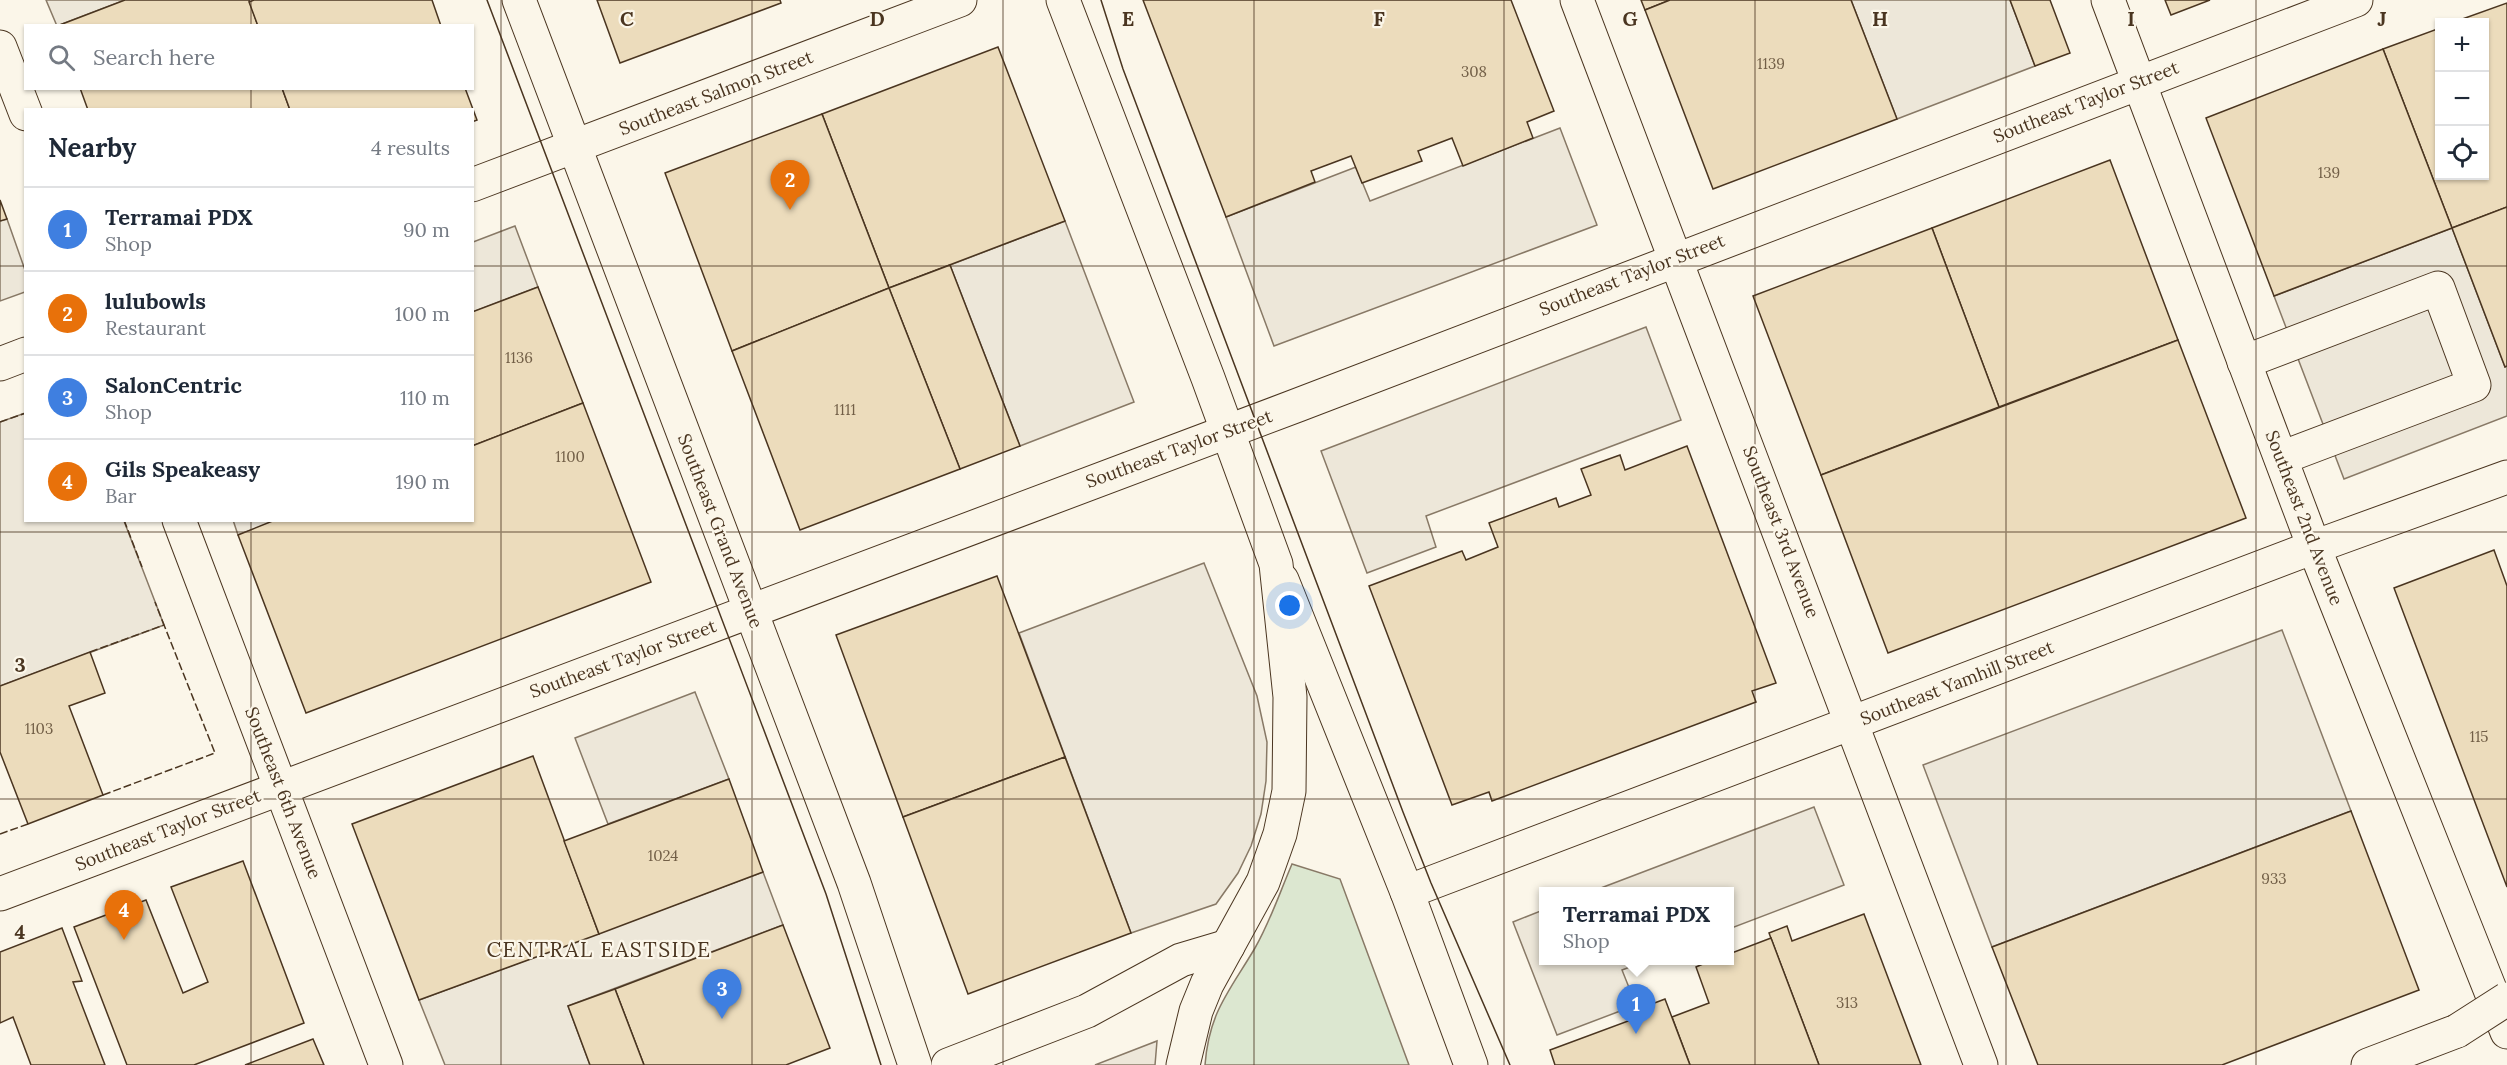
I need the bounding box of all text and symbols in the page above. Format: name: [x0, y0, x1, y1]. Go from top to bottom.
text: C: [620, 6, 634, 31]
text: D: [869, 6, 885, 31]
text: E: [1122, 6, 1134, 31]
text: F: [1373, 6, 1385, 31]
text: G: [1622, 6, 1638, 31]
text: H: [1872, 6, 1888, 31]
text: I: [2127, 6, 2135, 31]
text: J: [2377, 6, 2387, 31]
map controls: [2435, 18, 2489, 180]
button: +: [2435, 18, 2489, 72]
search box: [24, 24, 474, 90]
icon: search: [45, 41, 78, 74]
text: Search here: [93, 43, 215, 71]
street label: Southeast Salmon Street: [616, 45, 816, 140]
house number: 1139: [1757, 54, 1785, 73]
street label: Southeast Taylor Street: [1990, 56, 2182, 148]
house number: 308: [1461, 62, 1487, 81]
button: −: [2435, 72, 2489, 126]
button: locate: [2435, 126, 2489, 180]
text: Nearby: [48, 131, 136, 164]
text: 4 results: [371, 135, 450, 160]
pin: 2: [770, 160, 810, 210]
house number: 139: [2318, 163, 2340, 182]
text: Terramai PDX: [105, 203, 253, 231]
text: 1: [63, 217, 72, 242]
text: 90 m: [403, 217, 450, 242]
street label: Southeast Taylor Street: [1536, 229, 1728, 321]
text: Shop: [105, 231, 152, 256]
text: lulubowls: [105, 287, 206, 315]
text: 2: [62, 301, 73, 326]
text: 100 m: [395, 301, 450, 326]
text: Restaurant: [105, 315, 206, 340]
house number: 1136: [505, 348, 533, 367]
text: SalonCentric: [105, 371, 242, 399]
text: 3: [62, 385, 73, 410]
text: 110 m: [400, 385, 450, 410]
text: Shop: [105, 399, 152, 424]
house number: 1111: [834, 400, 856, 419]
street label: Southeast Taylor Street: [1082, 404, 1275, 493]
street label: Southeast 2nd Avenue: [2261, 427, 2349, 609]
street label: Southeast Grand Avenue: [673, 430, 768, 632]
street label: Southeast 3rd Avenue: [1738, 442, 1825, 621]
house number: 1100: [555, 447, 585, 466]
text: Gils Speakeasy: [105, 455, 260, 483]
text: 4: [62, 469, 73, 494]
text: 190 m: [396, 469, 450, 494]
text: Bar: [105, 483, 136, 508]
your location: [1275, 591, 1304, 620]
street label: Southeast Taylor Street: [526, 614, 719, 703]
street label: Southeast Yamhill Street: [1857, 635, 2057, 730]
text: 3: [14, 652, 26, 677]
street label: Southeast 6th Avenue: [240, 704, 327, 882]
house number: 1103: [25, 719, 53, 738]
house number: 115: [2469, 727, 2489, 746]
street label: Southeast Taylor Street: [72, 784, 264, 876]
house number: 1024: [648, 846, 678, 865]
house number: 933: [2261, 869, 2287, 888]
popup: [1539, 887, 1734, 965]
pin: 4: [104, 890, 144, 940]
text: Terramai PDX: [1563, 900, 1710, 928]
text: 4: [15, 919, 26, 944]
text: Shop: [1563, 928, 1610, 953]
district label: CENTRAL EASTSIDE: [486, 936, 712, 963]
pin: 3: [702, 970, 742, 1019]
pin: 1: [1616, 984, 1656, 1034]
house number: 313: [1836, 993, 1858, 1012]

